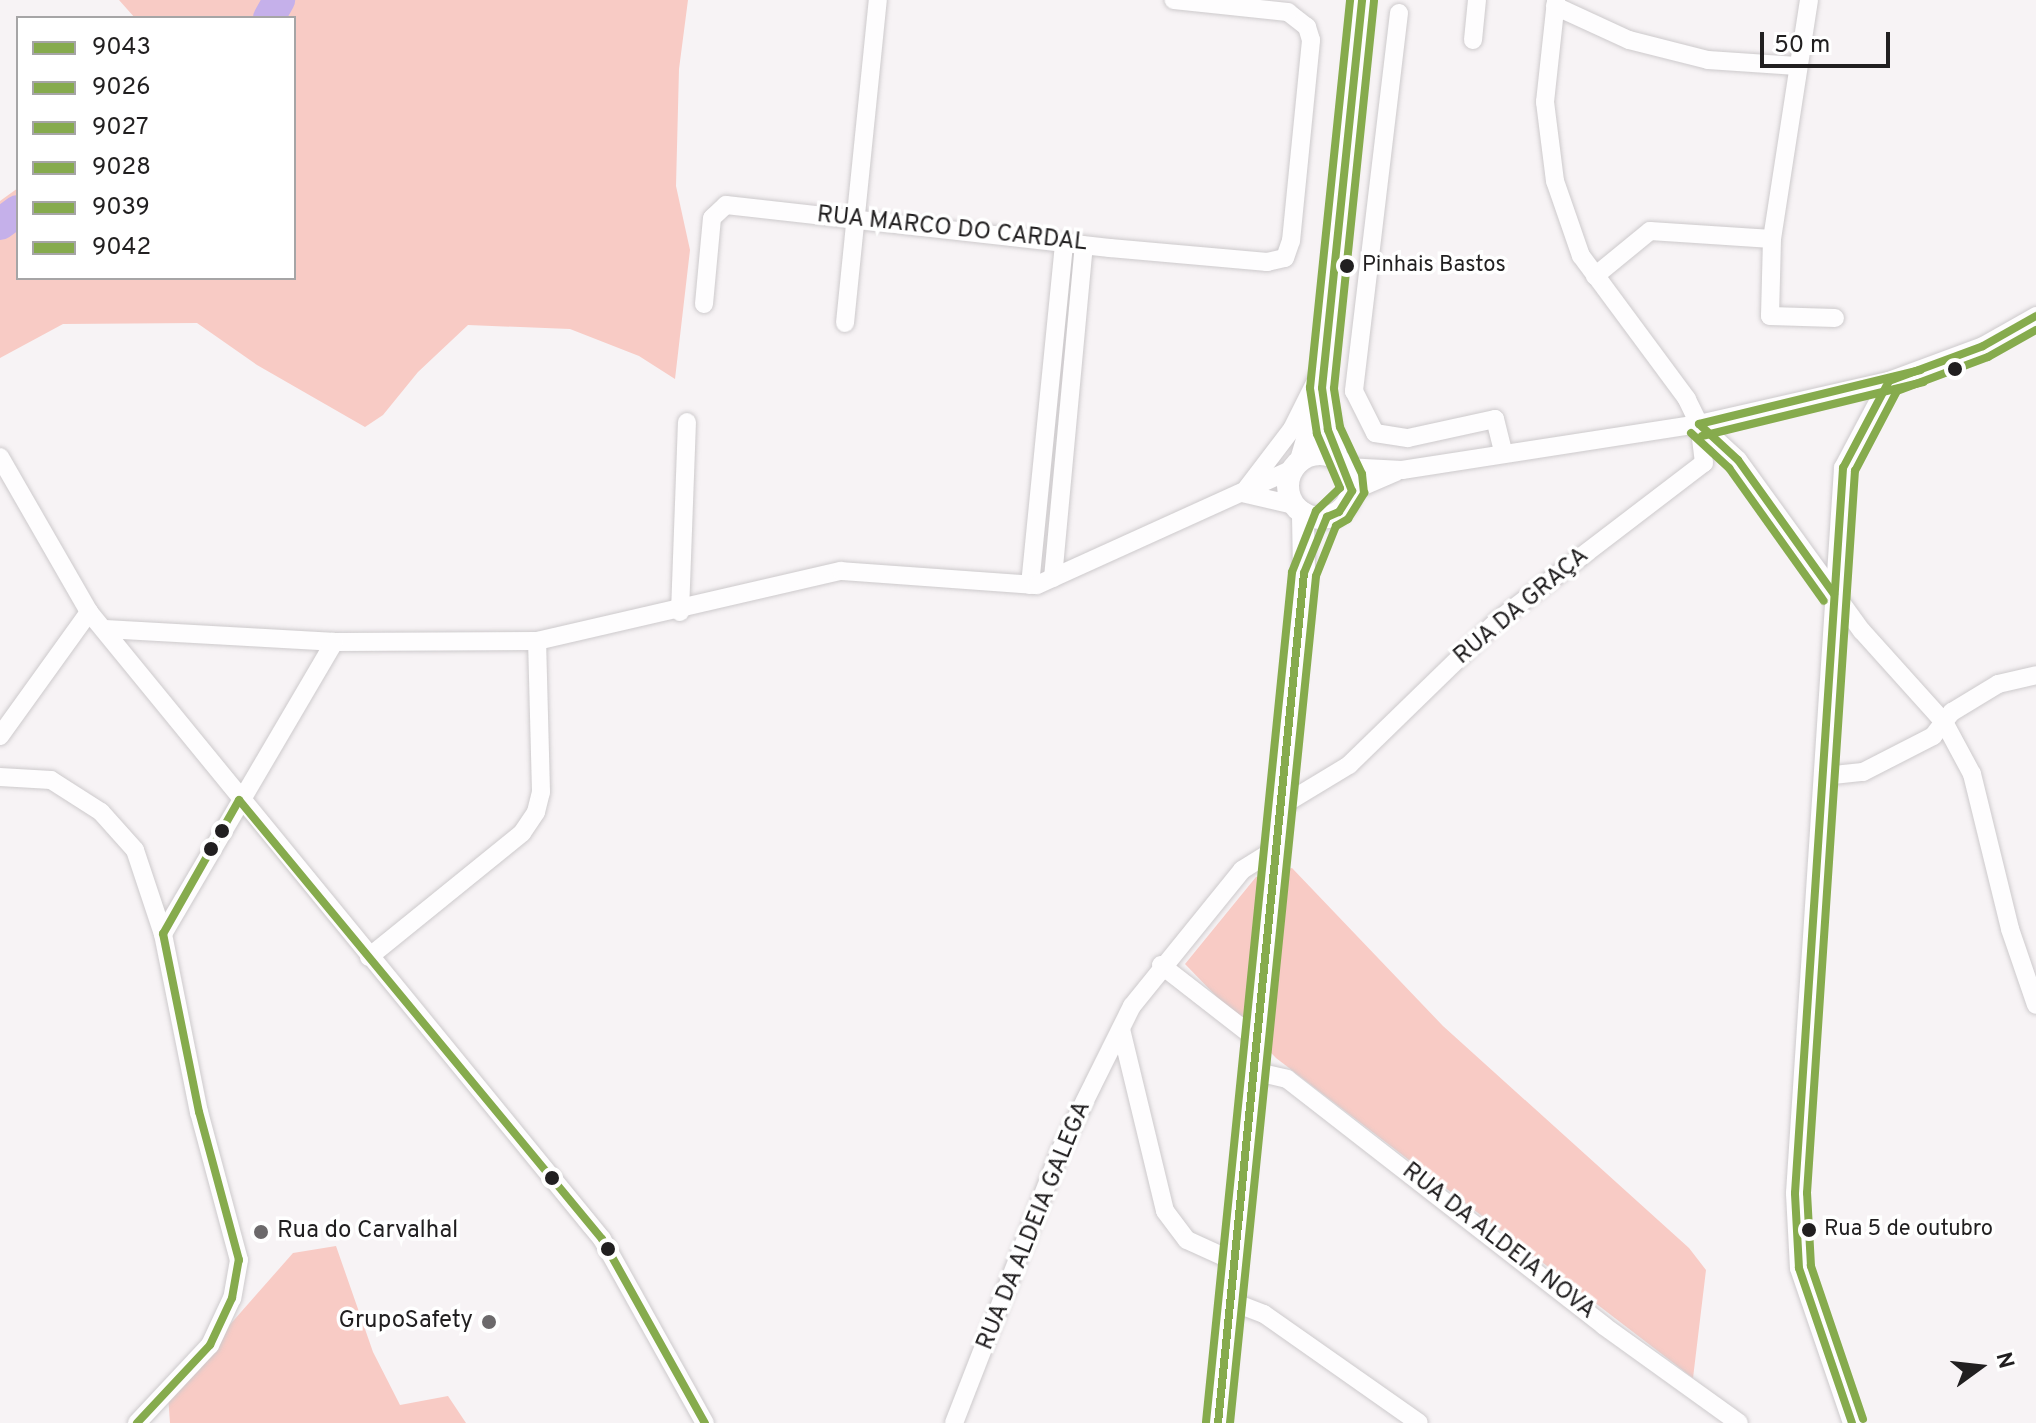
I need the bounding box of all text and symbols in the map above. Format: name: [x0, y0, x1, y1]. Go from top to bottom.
legend: [16, 16, 296, 280]
scale bar: [1764, 16, 1894, 66]
text: 50 m: [1774, 31, 1830, 61]
text: 9043: [92, 33, 151, 63]
text: 9026: [92, 73, 151, 103]
text: 9027: [92, 113, 149, 143]
text: 9028: [92, 153, 151, 183]
text: 9039: [92, 193, 150, 223]
street label: RUA MARCO DO CARDAL: [815, 201, 1089, 259]
text: 9042: [92, 233, 151, 263]
place label: Pinhais Bastos: [1362, 253, 1506, 279]
marker: Pinhais Bastos: [1339, 258, 1355, 274]
unlabelled marker: [1947, 361, 1963, 377]
street label: RUA DA GRAÇA: [1448, 542, 1596, 672]
unlabelled marker: [214, 823, 230, 839]
unlabelled marker: [203, 841, 219, 857]
street label: RUA DA ALDEIA GALEGA: [971, 1096, 1099, 1356]
street label: RUA DA ALDEIA NOVA: [1394, 1156, 1602, 1328]
unlabelled marker: [544, 1170, 560, 1186]
place label: Rua 5 de outubro: [1824, 1217, 1993, 1243]
place label: Rua do Carvalhal: [277, 1218, 458, 1246]
marker: Rua 5 de outubro: [1801, 1222, 1817, 1238]
marker: Rua do Carvalhal: [252, 1223, 270, 1241]
unlabelled marker: [600, 1241, 616, 1257]
place label: GrupoSafety: [338, 1308, 473, 1336]
marker: GrupoSafety: [480, 1313, 498, 1331]
north arrow: [1940, 1327, 2020, 1407]
text: N: [1989, 1350, 2019, 1372]

